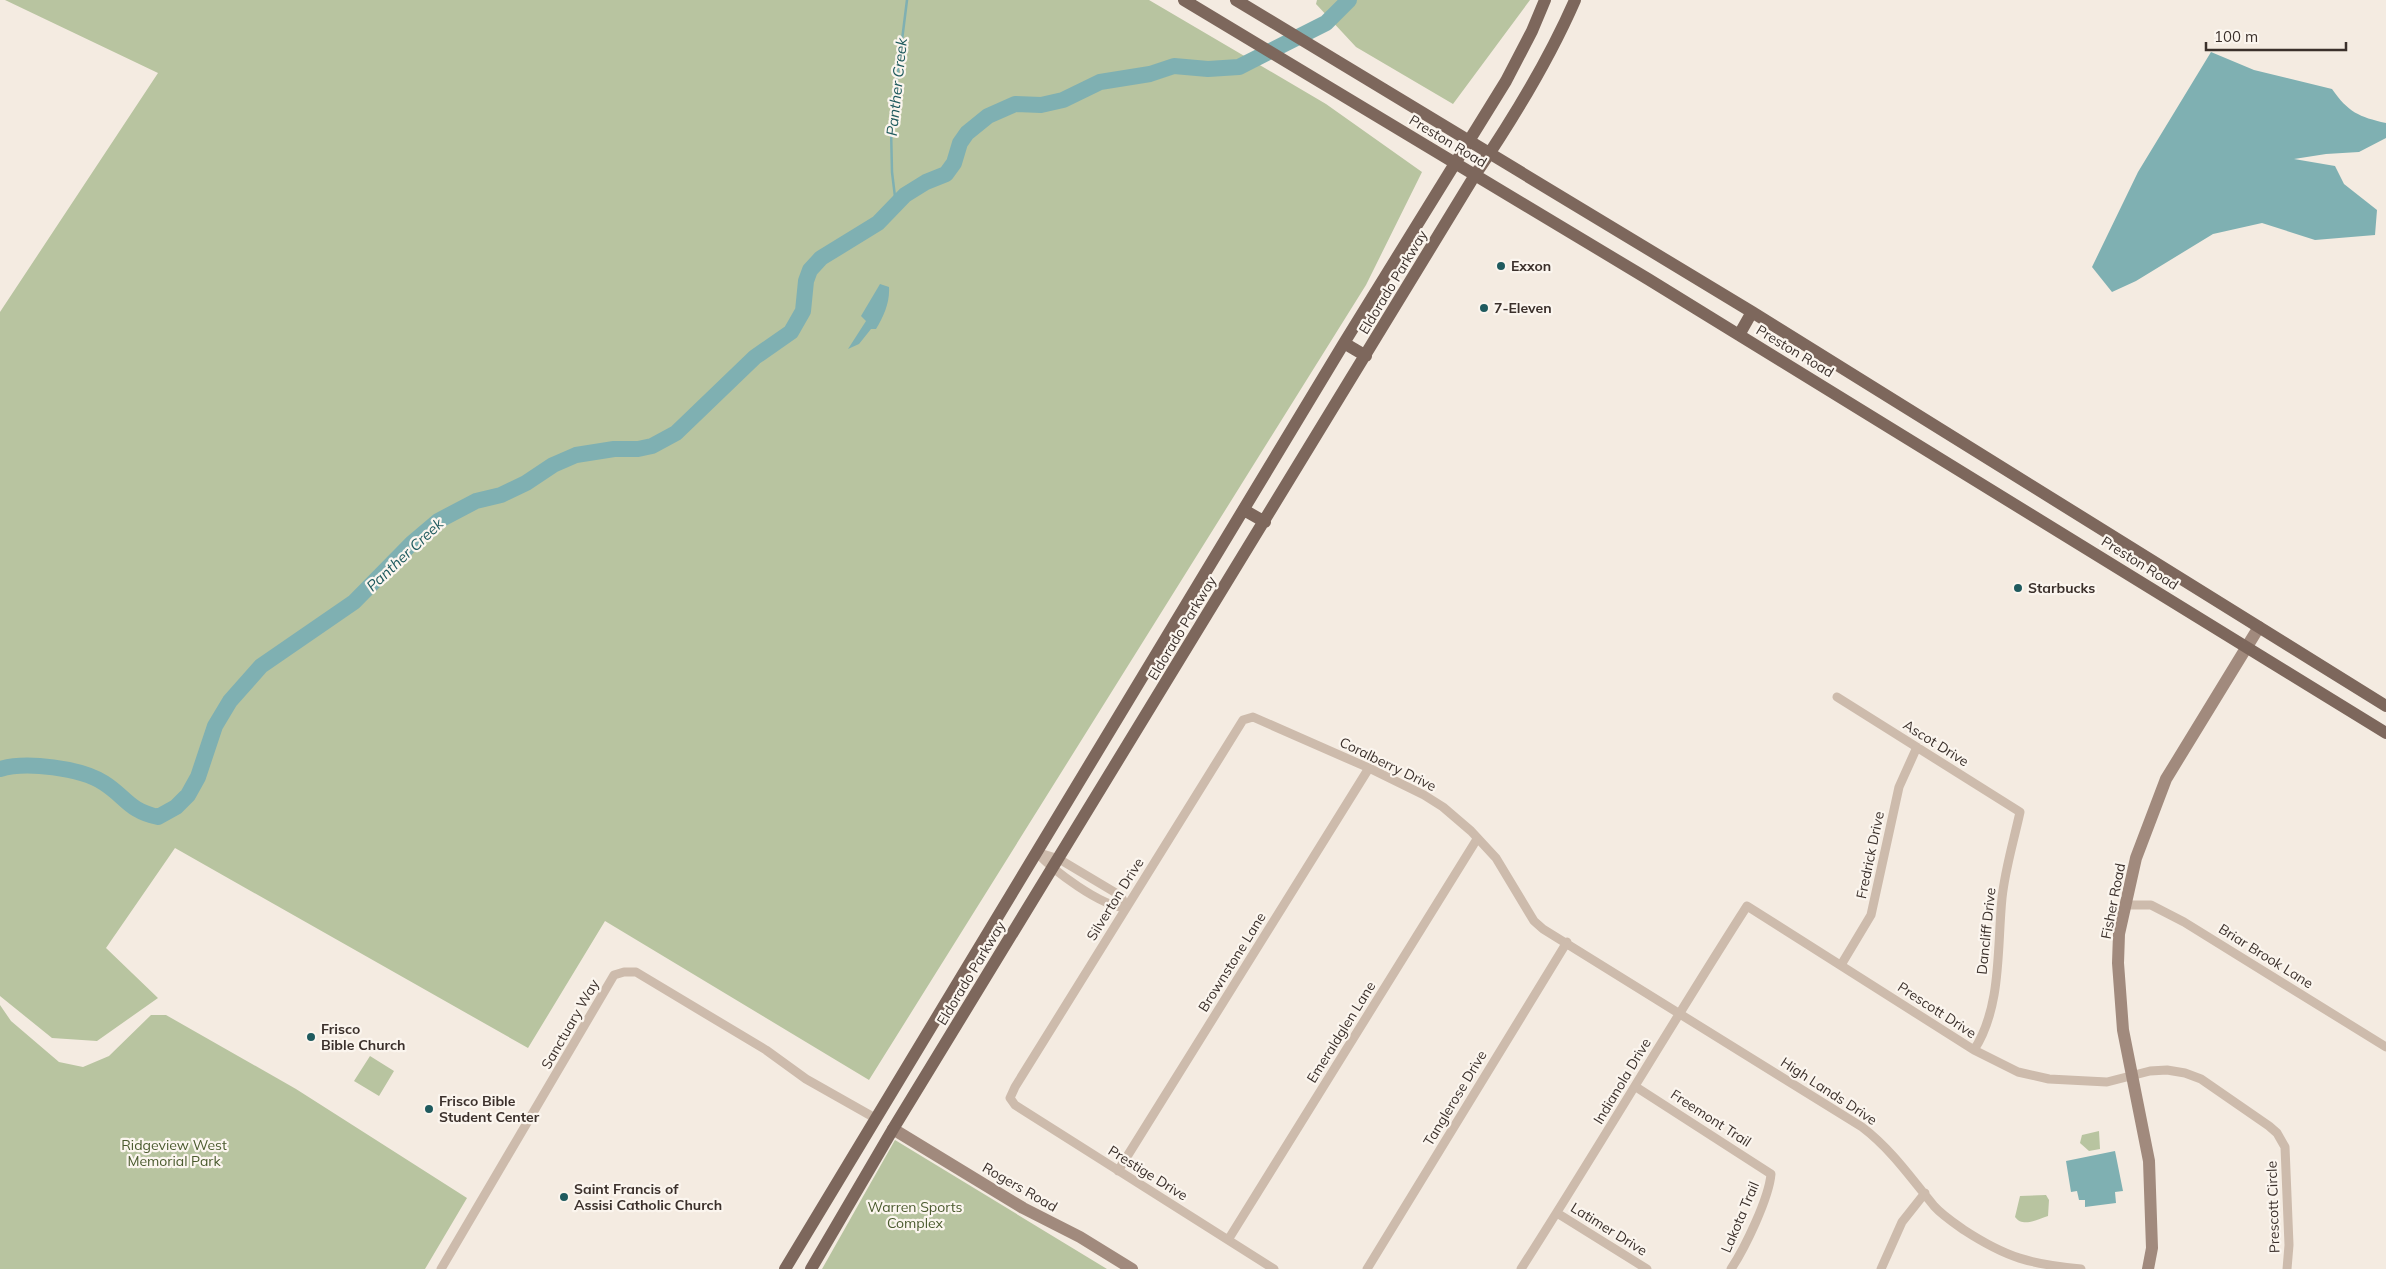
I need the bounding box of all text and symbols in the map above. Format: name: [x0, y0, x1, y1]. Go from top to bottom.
scale bar: [2206, 20, 2346, 52]
text: 100 m: [2214, 27, 2258, 46]
water label: Panther Creek: [882, 36, 911, 137]
street label: Preston Road: [1406, 111, 1490, 171]
street label: Eldorado Parkway: [1355, 226, 1432, 337]
place label: Exxon: [1511, 257, 1551, 275]
marker: Exxon: [1495, 260, 1507, 272]
place label: 7-Eleven: [1494, 299, 1552, 317]
marker: 7-Eleven: [1478, 302, 1490, 314]
street label: Preston Road: [1753, 321, 1837, 381]
water label: Panther Creek: [362, 513, 448, 595]
street label: Preston Road: [2098, 532, 2182, 594]
street label: Eldorado Parkway: [1144, 572, 1221, 683]
place label: Starbucks: [2028, 579, 2095, 597]
marker: Starbucks: [2012, 582, 2024, 594]
street label: Ascot Drive: [1900, 716, 1972, 770]
street label: Coralberry Drive: [1337, 733, 1439, 795]
street label: Fredrick Drive: [1852, 810, 1888, 900]
street label: Silverton Drive: [1082, 854, 1148, 944]
street label: Fisher Road: [2097, 861, 2129, 941]
street label: Dancliff Drive: [1972, 887, 2000, 975]
street label: Brownstone Lane: [1194, 909, 1270, 1015]
street label: Eldorado Parkway: [933, 917, 1010, 1028]
street label: Briar Brook Lane: [2215, 920, 2317, 992]
street label: Sanctuary Way: [537, 975, 603, 1072]
street label: Emeraldglen Lane: [1303, 978, 1379, 1086]
street label: Prescott Drive: [1894, 978, 1980, 1042]
place label: Frisco Bible Church: [321, 1020, 405, 1054]
marker: Frisco Bible Church: [305, 1031, 317, 1043]
street label: Indianola Drive: [1589, 1035, 1655, 1127]
street label: Tanglerose Drive: [1419, 1047, 1491, 1149]
street label: High Lands Drive: [1777, 1053, 1881, 1129]
street label: Freemont Trail: [1667, 1085, 1755, 1151]
place label: Frisco Bible Student Center: [439, 1092, 540, 1126]
marker: Frisco Bible Student Center: [423, 1103, 435, 1115]
park label: Ridgeview West Memorial Park: [121, 1136, 227, 1170]
street label: Prestige Drive: [1105, 1141, 1191, 1205]
street label: Rogers Road: [979, 1158, 1061, 1216]
street label: Prescott Circle: [2262, 1161, 2284, 1253]
street label: Lakota Trail: [1717, 1179, 1763, 1255]
place label: Saint Francis of Assisi Catholic Church: [574, 1180, 722, 1214]
marker: Saint Francis of Assisi Catholic Church: [558, 1191, 570, 1203]
park label: Warren Sports Complex: [867, 1198, 963, 1232]
street label: Latimer Drive: [1567, 1198, 1651, 1260]

